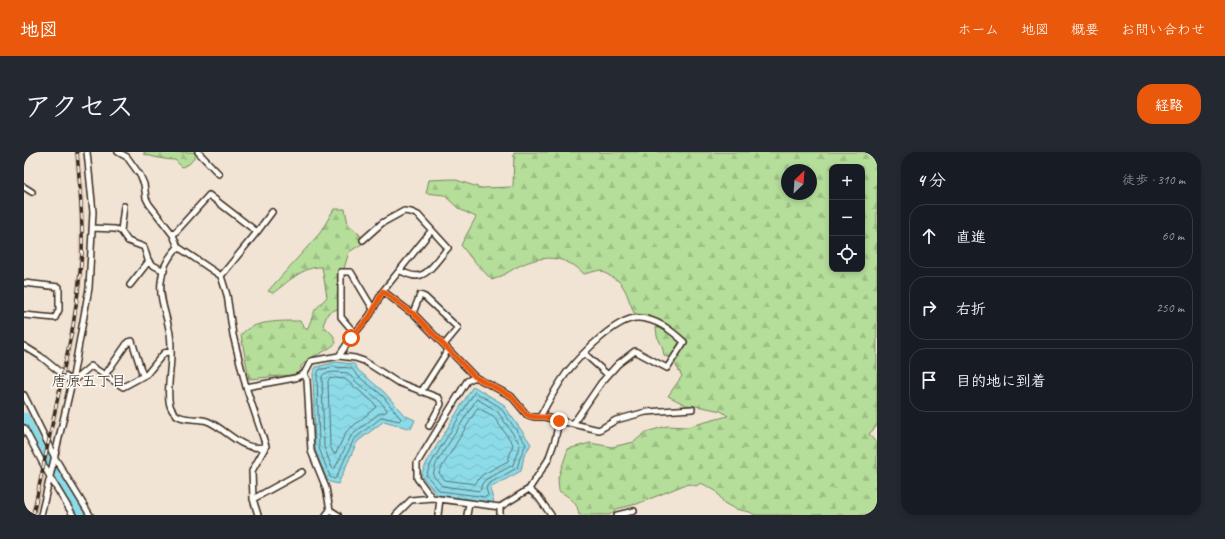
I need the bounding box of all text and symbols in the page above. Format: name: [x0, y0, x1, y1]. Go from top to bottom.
text: 地図: [20, 18, 58, 42]
text: ホーム: [958, 21, 999, 38]
text: 地図: [1021, 21, 1049, 38]
text: 概要: [1071, 21, 1099, 38]
text: お問い合わせ: [1121, 21, 1205, 38]
button: 経路: [1137, 84, 1201, 124]
text: アクセス: [24, 89, 134, 124]
north arrow: [781, 164, 817, 200]
map controls: [829, 164, 865, 272]
button: +: [829, 164, 865, 200]
text: 4 分: [917, 170, 946, 191]
text: 徒歩 · 310 m: [1122, 172, 1185, 188]
button: −: [829, 200, 865, 236]
icon: ahead: [918, 225, 940, 247]
text: 直進: [956, 228, 986, 247]
text: 60 m: [1162, 228, 1184, 244]
button: locate: [829, 236, 865, 272]
icon: right: [918, 297, 940, 319]
text: 右折: [956, 300, 986, 319]
text: 250 m: [1156, 300, 1184, 316]
route start: [342, 329, 360, 347]
icon: arrive: [918, 369, 940, 391]
district label: 唐原五丁目: [51, 372, 127, 391]
text: 目的地に到着: [956, 372, 1046, 391]
route end: [550, 412, 568, 430]

